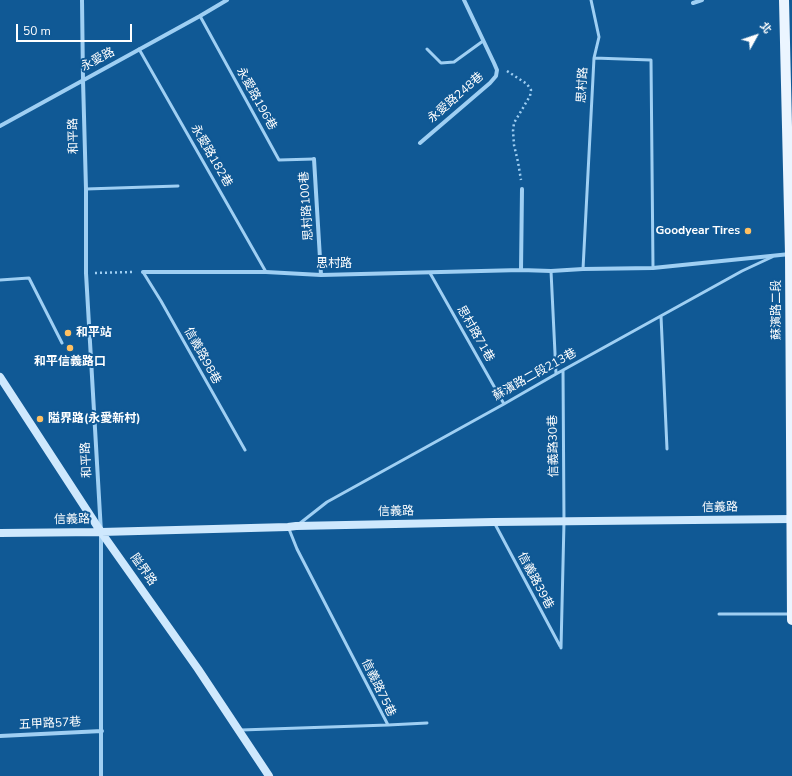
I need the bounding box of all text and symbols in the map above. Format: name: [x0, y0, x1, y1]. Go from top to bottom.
scale bar: [18, 16, 134, 42]
north arrow: [736, 16, 776, 56]
text: 北: [756, 19, 775, 37]
text: 50 m: [23, 23, 51, 39]
street label: 永愛路: [79, 45, 117, 75]
street label: 永愛路196巷: [233, 65, 279, 133]
street label: 思村路: [575, 67, 591, 103]
street label: 永愛路248巷: [425, 70, 487, 126]
street label: 和平路: [66, 118, 82, 154]
street label: 永愛路182巷: [187, 122, 235, 190]
street label: 思村路100巷: [297, 171, 317, 241]
place label: Goodyear Tires: [655, 224, 740, 238]
marker: Goodyear Tires: [743, 226, 753, 236]
street label: 思村路: [316, 257, 352, 271]
street label: 蘇濱路二段: [770, 280, 784, 340]
street label: 思村路71巷: [453, 303, 497, 365]
street label: 信義路98巷: [181, 325, 223, 387]
place label: 和平站: [76, 326, 112, 340]
marker: 和平站: [63, 328, 73, 338]
marker: 和平信義路口: [65, 343, 75, 353]
street label: 蘇濱路二段213巷: [491, 346, 579, 404]
place label: 和平信義路口: [34, 355, 106, 369]
place label: 隘界路(永愛新村): [48, 412, 141, 426]
marker: 隘界路(永愛新村): [35, 414, 45, 424]
street label: 信義路30巷: [546, 415, 562, 477]
street label: 和平路: [79, 442, 95, 478]
street label: 信義路: [702, 500, 738, 516]
street label: 信義路: [378, 504, 414, 520]
street label: 信義路: [54, 512, 90, 528]
street label: 信義路39巷: [514, 550, 556, 612]
street label: 隘界路: [127, 551, 159, 589]
street label: 信義路75巷: [358, 657, 398, 719]
street label: 五甲路57巷: [18, 715, 82, 733]

